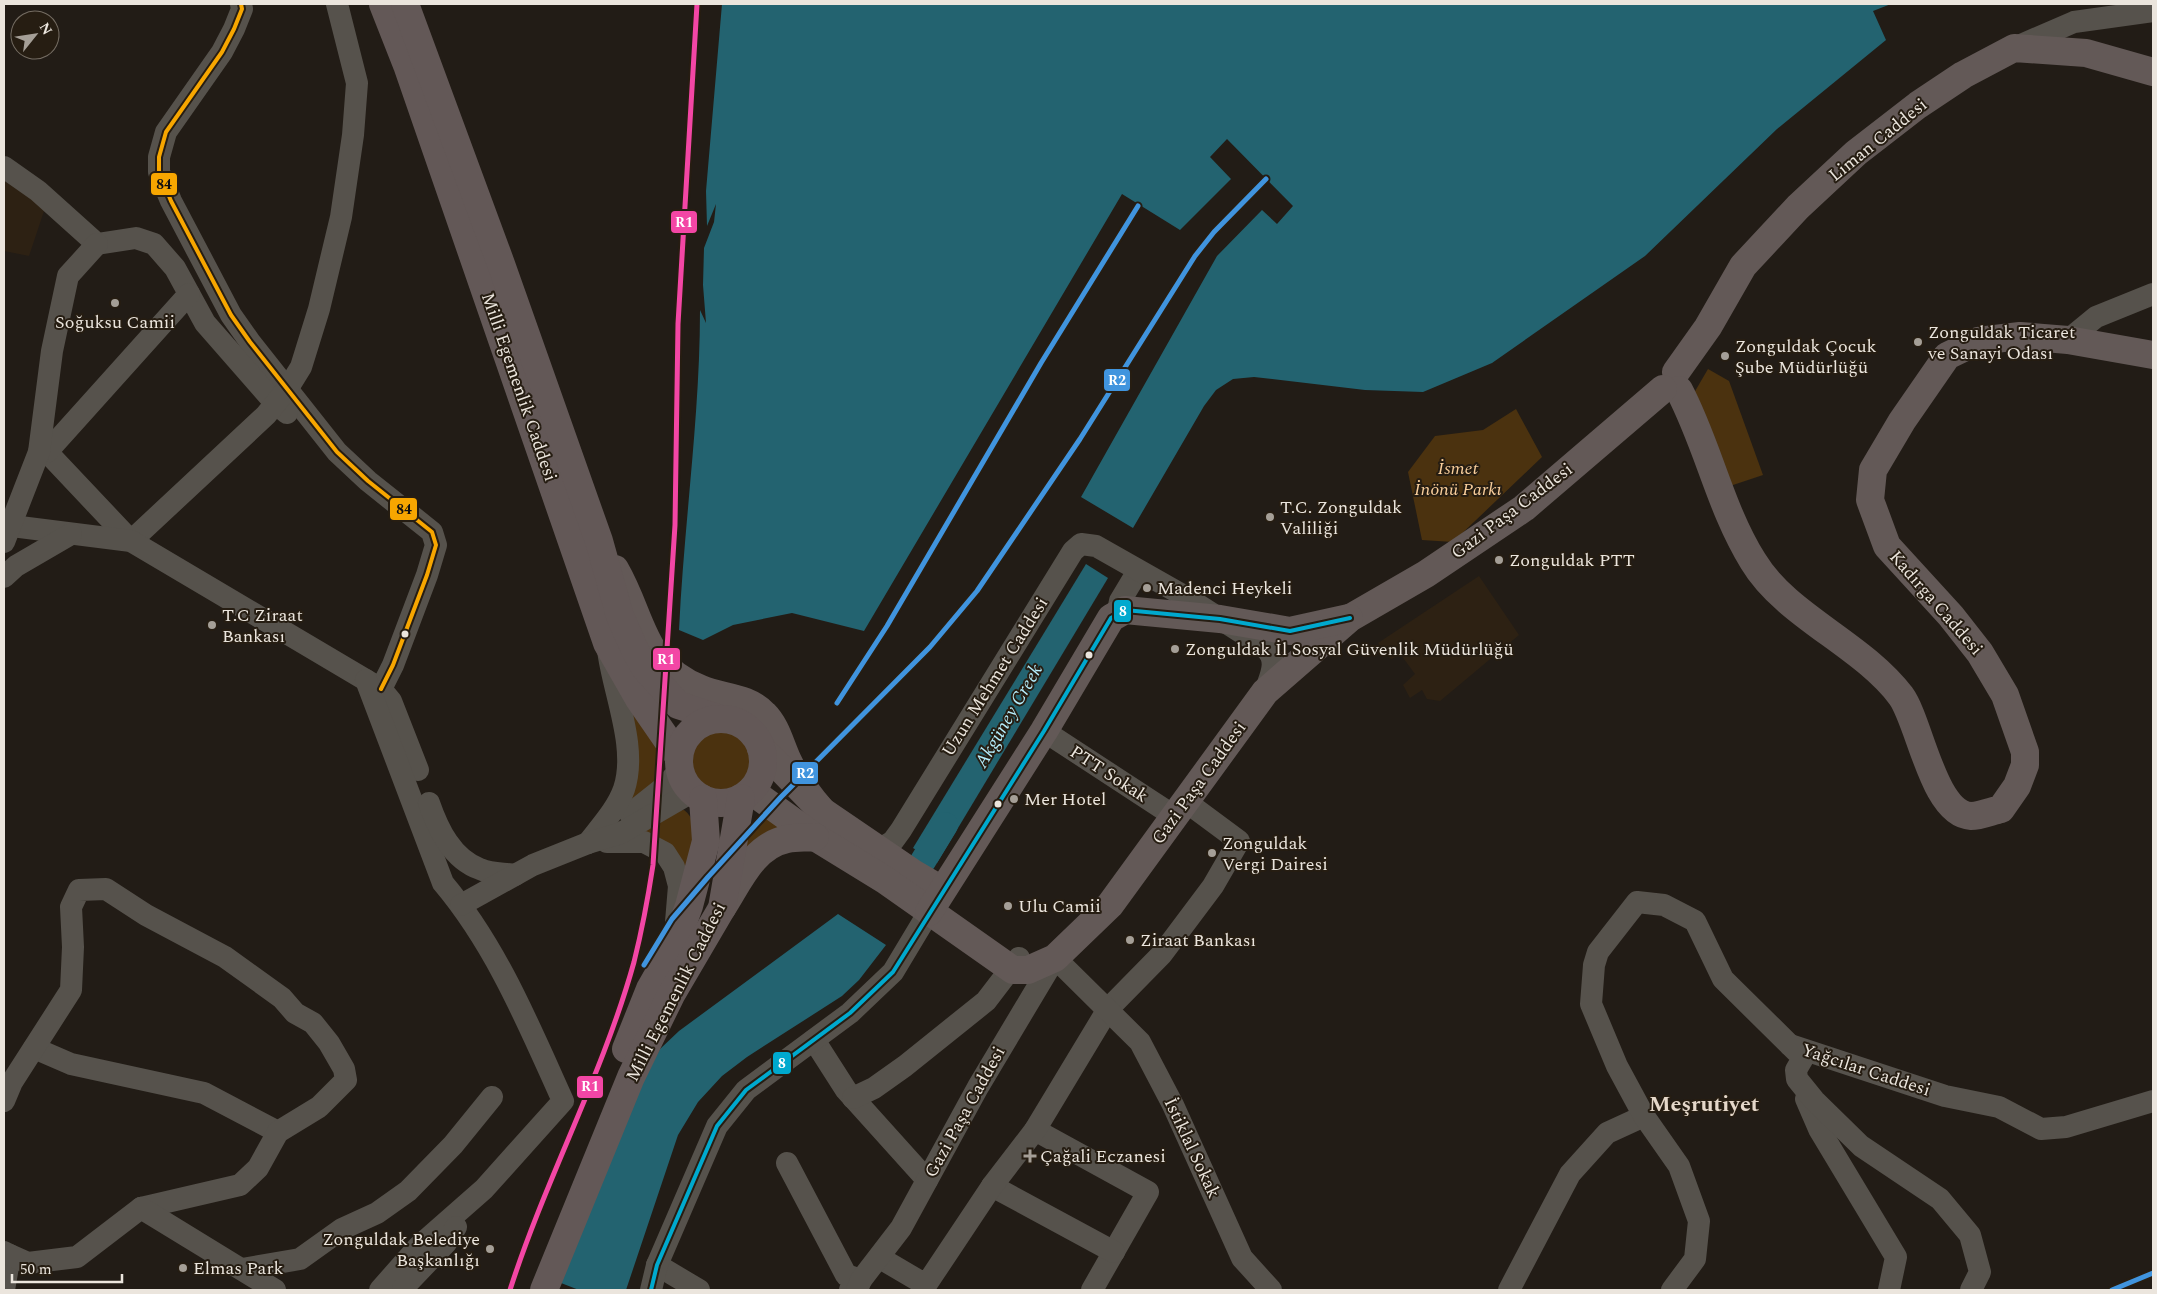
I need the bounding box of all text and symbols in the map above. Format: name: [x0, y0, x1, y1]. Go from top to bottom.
north arrow: [10, 10, 60, 60]
text: N: [34, 19, 58, 39]
street label: Liman Caddesi: [1823, 92, 1933, 188]
line badge: 84: [150, 172, 178, 196]
text: 84: [156, 174, 172, 195]
line badge: R1: [670, 210, 698, 234]
text: R1: [675, 212, 693, 233]
street label: Milli Egemenlik Caddesi: [474, 289, 564, 485]
marker: Soğuksu Camii: [109, 297, 121, 309]
place label: Soğuksu Camii: [55, 309, 175, 336]
place label: Zonguldak Ticaret ve Sanayi Odası: [1927, 319, 2075, 367]
place label: Zonguldak Çocuk Şube Müdürlüğü: [1735, 333, 1877, 381]
marker: Zonguldak Ticaret ve Sanayi Odası: [1912, 336, 1924, 348]
marker: Zonguldak Çocuk Şube Müdürlüğü: [1719, 350, 1731, 362]
line badge: R2: [1103, 368, 1131, 392]
text: R2: [1108, 370, 1126, 391]
park label: İsmet İnönü Parkı: [1414, 455, 1502, 503]
street label: Gazi Paşa Caddesi: [1445, 456, 1579, 566]
place label: T.C. Zonguldak Valiliği: [1280, 494, 1402, 542]
line badge: 84: [389, 497, 418, 521]
text: 84: [396, 499, 412, 520]
marker: T.C. Zonguldak Valiliği: [1264, 511, 1276, 523]
street label: Kadırga Caddesi: [1883, 545, 1989, 661]
place label: Zonguldak PTT: [1509, 547, 1635, 574]
marker: Zonguldak PTT: [1493, 554, 1505, 566]
place label: Madenci Heykeli: [1157, 575, 1292, 602]
marker: Madenci Heykeli: [1141, 582, 1153, 594]
street label: Uzun Mehmet Caddesi: [935, 592, 1055, 762]
line badge: 8: [1113, 599, 1132, 623]
text: 8: [1119, 601, 1127, 622]
place label: T.C Ziraat Bankası: [222, 602, 303, 650]
marker: T.C Ziraat Bankası: [206, 619, 218, 631]
unlabelled marker: [400, 629, 410, 639]
place label: Zonguldak İl Sosyal Güvenlik Müdürlüğü: [1185, 636, 1513, 663]
marker: Zonguldak İl Sosyal Güvenlik Müdürlüğü: [1169, 643, 1181, 655]
line badge: R1: [652, 647, 681, 671]
text: R1: [657, 649, 675, 670]
unlabelled marker: [1084, 650, 1094, 660]
water label: Akgüney Creek: [967, 658, 1051, 774]
street label: Gazi Paşa Caddesi: [1145, 716, 1253, 850]
street label: PTT Sokak: [1064, 739, 1154, 809]
line badge: R2: [791, 761, 819, 785]
text: R2: [796, 763, 814, 784]
place label: Mer Hotel: [1024, 786, 1106, 813]
marker: Mer Hotel: [1008, 793, 1020, 805]
unlabelled marker: [993, 799, 1003, 809]
place label: Zonguldak Vergi Dairesi: [1222, 830, 1328, 878]
marker: Zonguldak Vergi Dairesi: [1206, 847, 1218, 859]
place label: Ulu Camii: [1018, 893, 1101, 920]
street label: Milli Egemenlik Caddesi: [619, 898, 733, 1086]
marker: Ulu Camii: [1002, 900, 1014, 912]
place label: Ziraat Bankası: [1140, 927, 1256, 954]
marker: Ziraat Bankası: [1124, 934, 1136, 946]
street label: Yağcılar Caddesi: [1798, 1036, 1934, 1104]
street label: Gazi Paşa Caddesi: [918, 1041, 1012, 1183]
line badge: 8: [772, 1051, 792, 1075]
text: 8: [778, 1053, 786, 1074]
line badge: R1: [576, 1075, 604, 1099]
text: R1: [581, 1076, 599, 1097]
district label: Meşrutiyet: [1649, 1088, 1759, 1121]
street label: İstiklal Sokak: [1157, 1093, 1227, 1203]
place label: Çağali Eczanesi: [1040, 1143, 1166, 1170]
marker: Çağali Eczanesi: [1024, 1150, 1036, 1162]
place label: Zonguldak Belediye Başkanlığı: [322, 1226, 480, 1274]
marker: Zonguldak Belediye Başkanlığı: [484, 1243, 496, 1255]
scale bar: [12, 1252, 122, 1284]
place label: Elmas Park: [193, 1255, 284, 1282]
text: 50 m: [20, 1258, 52, 1281]
marker: Elmas Park: [177, 1262, 189, 1274]

